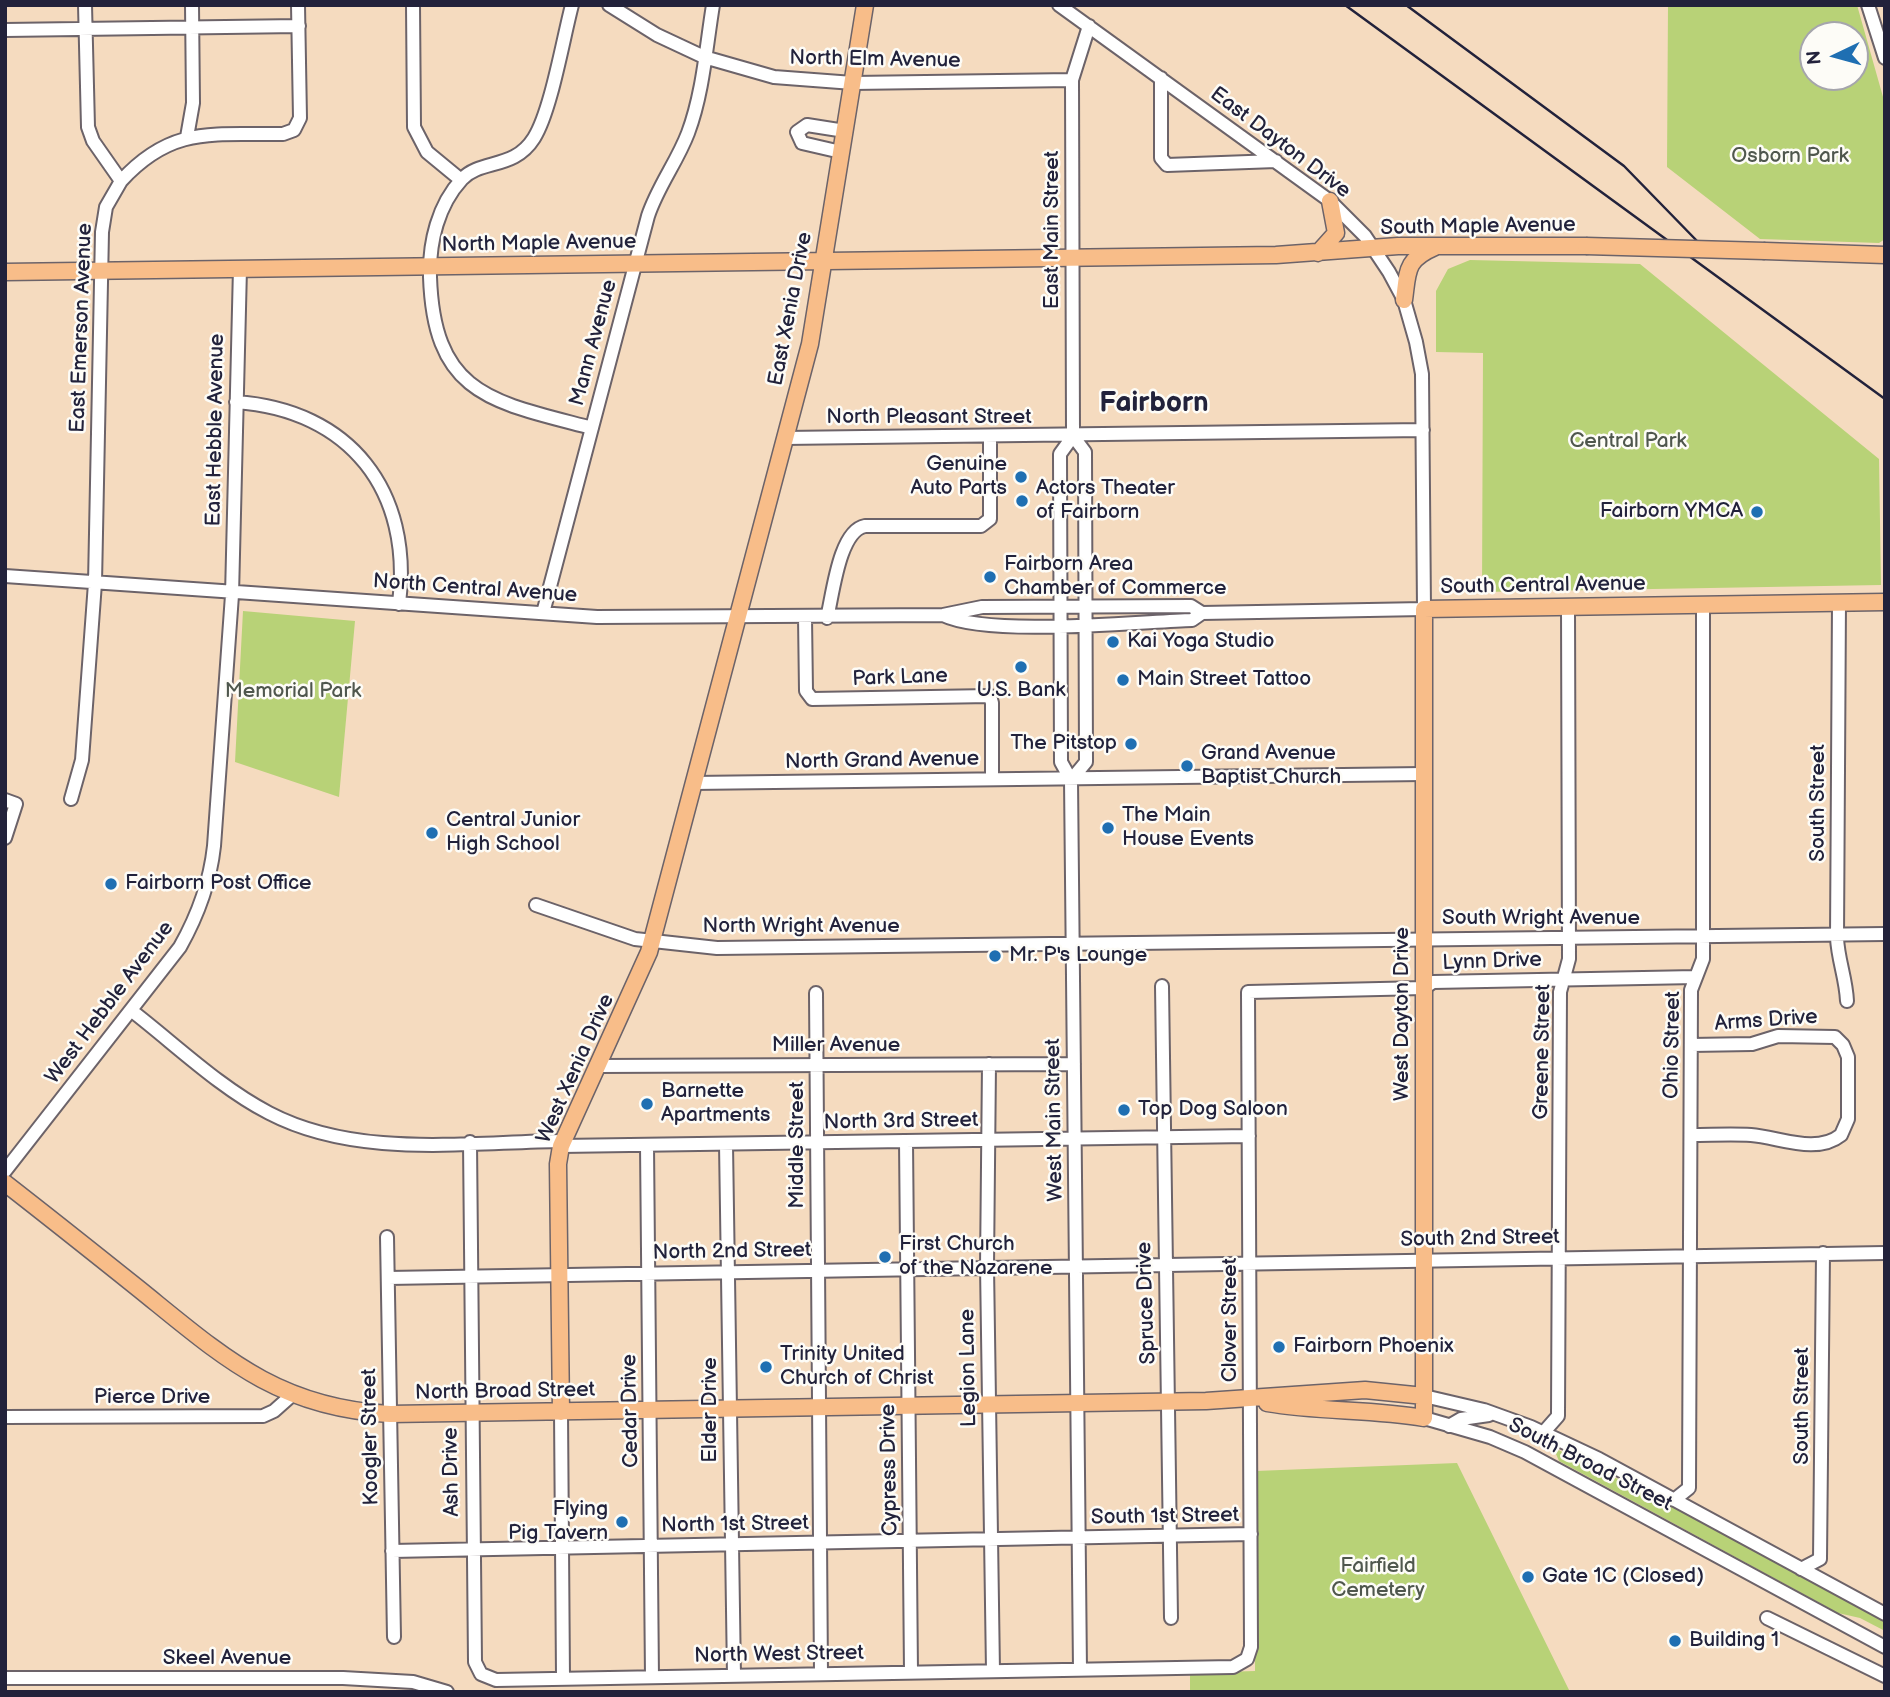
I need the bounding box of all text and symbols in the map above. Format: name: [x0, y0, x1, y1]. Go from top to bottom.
north arrow: [1799, 21, 1869, 91]
street label: North Elm Avenue: [789, 46, 961, 74]
text: N: [1802, 50, 1827, 66]
street label: East Dayton Drive: [1205, 82, 1355, 204]
park label: Osborn Park: [1731, 144, 1849, 170]
street label: East Main Street: [1040, 151, 1066, 309]
street label: South Maple Avenue: [1380, 213, 1576, 241]
street label: East Emerson Avenue: [66, 223, 98, 433]
street label: North Maple Avenue: [442, 230, 636, 258]
street label: East Xenia Drive: [764, 230, 818, 388]
street label: Mann Avenue: [565, 277, 623, 409]
street label: East Hebble Avenue: [202, 333, 230, 527]
district label: Fairborn: [1099, 387, 1209, 421]
street label: North Pleasant Street: [826, 405, 1032, 431]
park label: Central Park: [1569, 429, 1687, 455]
place label: Genuine Auto Parts: [911, 452, 1007, 502]
marker: Genuine Auto Parts: [1013, 469, 1029, 485]
place label: Actors Theater of Fairborn: [1036, 476, 1175, 526]
marker: Actors Theater of Fairborn: [1014, 493, 1030, 509]
place label: Fairborn YMCA: [1600, 499, 1743, 525]
marker: Fairborn YMCA: [1749, 504, 1765, 520]
place label: Fairborn Area Chamber of Commerce: [1004, 552, 1226, 602]
street label: North Central Avenue: [372, 569, 578, 609]
marker: Fairborn Area Chamber of Commerce: [982, 569, 998, 585]
street label: South Central Avenue: [1440, 572, 1646, 600]
place label: Kai Yoga Studio: [1127, 629, 1275, 655]
marker: Kai Yoga Studio: [1105, 634, 1121, 650]
marker: U.S. Bank: [1013, 659, 1029, 675]
street label: Park Lane: [852, 664, 948, 692]
place label: Main Street Tattoo: [1137, 667, 1311, 693]
marker: Main Street Tattoo: [1115, 672, 1131, 688]
place label: U.S. Bank: [976, 678, 1066, 704]
park label: Memorial Park: [225, 679, 361, 705]
place label: The Pitstop: [1011, 731, 1117, 757]
marker: The Pitstop: [1123, 736, 1139, 752]
place label: Grand Avenue Baptist Church: [1201, 741, 1341, 791]
street label: South Street: [1806, 744, 1832, 862]
street label: North Grand Avenue: [785, 747, 979, 775]
marker: Grand Avenue Baptist Church: [1179, 758, 1195, 774]
place label: The Main House Events: [1122, 803, 1254, 853]
place label: Central Junior High School: [446, 808, 580, 858]
marker: The Main House Events: [1100, 820, 1116, 836]
marker: Central Junior High School: [424, 825, 440, 841]
place label: Fairborn Post Office: [125, 871, 312, 897]
marker: Fairborn Post Office: [103, 876, 119, 892]
street label: South Wright Avenue: [1442, 906, 1640, 932]
street label: North Wright Avenue: [702, 914, 900, 940]
street label: West Hebble Avenue: [41, 917, 179, 1089]
street label: West Dayton Drive: [1390, 927, 1416, 1101]
place label: Mr. P's Lounge: [1009, 943, 1147, 969]
marker: Mr. P's Lounge: [987, 948, 1003, 964]
street label: Lynn Drive: [1442, 948, 1542, 976]
street label: Greene Street: [1529, 984, 1557, 1120]
street label: West Xenia Drive: [532, 990, 620, 1148]
street label: Ohio Street: [1659, 991, 1687, 1099]
street label: Arms Drive: [1714, 1005, 1818, 1037]
street label: Miller Avenue: [772, 1033, 900, 1059]
street label: West Main Street: [1041, 1038, 1069, 1202]
place label: Barnette Apartments: [661, 1079, 770, 1129]
street label: Middle Street: [785, 1081, 811, 1209]
marker: Barnette Apartments: [639, 1096, 655, 1112]
place label: Top Dog Saloon: [1138, 1097, 1288, 1123]
marker: Top Dog Saloon: [1116, 1102, 1132, 1118]
street label: North 3rd Street: [823, 1108, 979, 1136]
street label: South 2nd Street: [1400, 1225, 1560, 1253]
place label: First Church of the Nazarene: [899, 1232, 1052, 1282]
street label: North 2nd Street: [652, 1238, 812, 1266]
street label: Spruce Drive: [1132, 1241, 1162, 1365]
marker: First Church of the Nazarene: [877, 1249, 893, 1265]
street label: Clover Street: [1218, 1258, 1244, 1382]
street label: Legion Lane: [955, 1309, 983, 1427]
place label: Fairborn Phoenix: [1293, 1334, 1454, 1360]
marker: Fairborn Phoenix: [1271, 1339, 1287, 1355]
place label: Trinity United Church of Christ: [780, 1342, 934, 1392]
street label: South Street: [1790, 1347, 1816, 1465]
street label: Cedar Drive: [617, 1354, 645, 1468]
street label: Elder Drive: [698, 1357, 724, 1463]
marker: Trinity United Church of Christ: [758, 1359, 774, 1375]
street label: Koogler Street: [357, 1368, 385, 1506]
street label: North Broad Street: [415, 1378, 595, 1406]
street label: Pierce Drive: [94, 1385, 210, 1411]
street label: Cypress Drive: [876, 1404, 904, 1536]
street label: South Broad Street: [1504, 1413, 1676, 1517]
street label: Ash Drive: [439, 1427, 465, 1517]
place label: Flying Pig Tavern: [508, 1497, 608, 1547]
street label: South 1st Street: [1091, 1503, 1239, 1531]
street label: North 1st Street: [661, 1511, 809, 1539]
marker: Flying Pig Tavern: [614, 1514, 630, 1530]
park label: Fairfield Cemetery: [1331, 1554, 1425, 1604]
place label: Gate 1C (Closed): [1542, 1564, 1704, 1590]
marker: Gate 1C (Closed): [1520, 1569, 1536, 1585]
place label: Building 1: [1689, 1628, 1779, 1654]
marker: Building 1: [1667, 1633, 1683, 1649]
street label: North West Street: [694, 1641, 864, 1669]
street label: Skeel Avenue: [163, 1646, 291, 1672]

